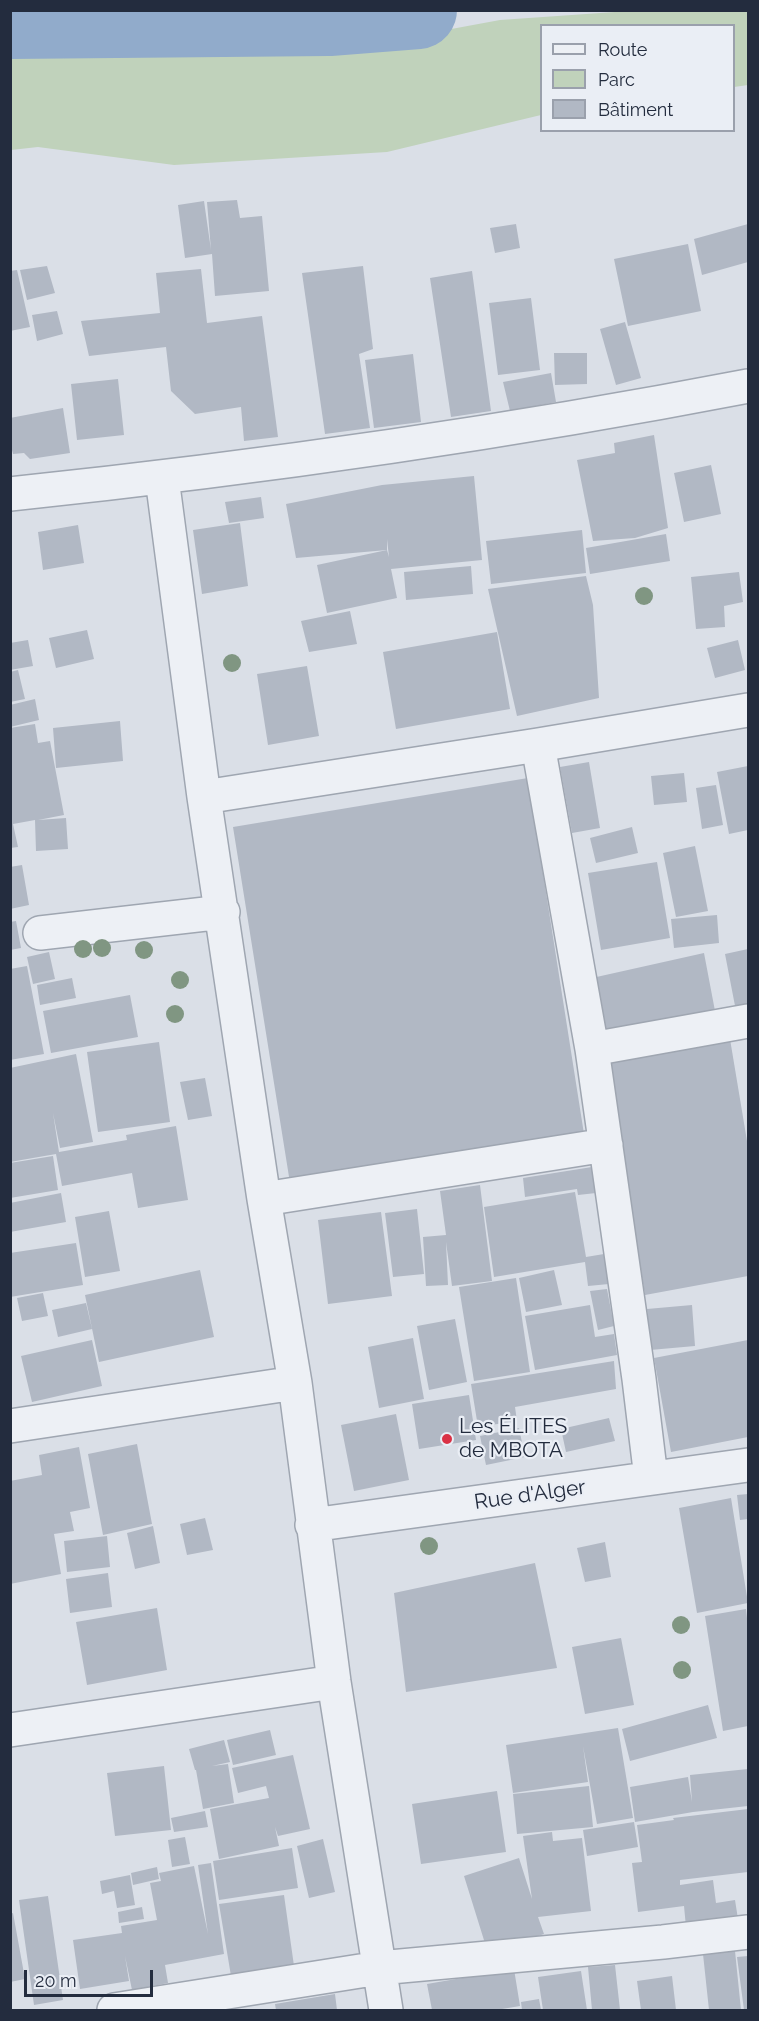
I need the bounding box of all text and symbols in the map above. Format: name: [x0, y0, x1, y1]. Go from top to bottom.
legend: [540, 24, 735, 132]
text: Route: [598, 39, 647, 60]
text: Parc: [598, 69, 635, 90]
text: Bâtiment: [598, 99, 673, 120]
place label: Les ÉLITES de MBOTA: [459, 1414, 567, 1464]
marker: Les ÉLITES de MBOTA: [440, 1432, 454, 1446]
street label: Rue d'Alger: [473, 1475, 587, 1515]
scale bar: [27, 1958, 156, 1996]
text: 20 m: [35, 1970, 77, 1991]

